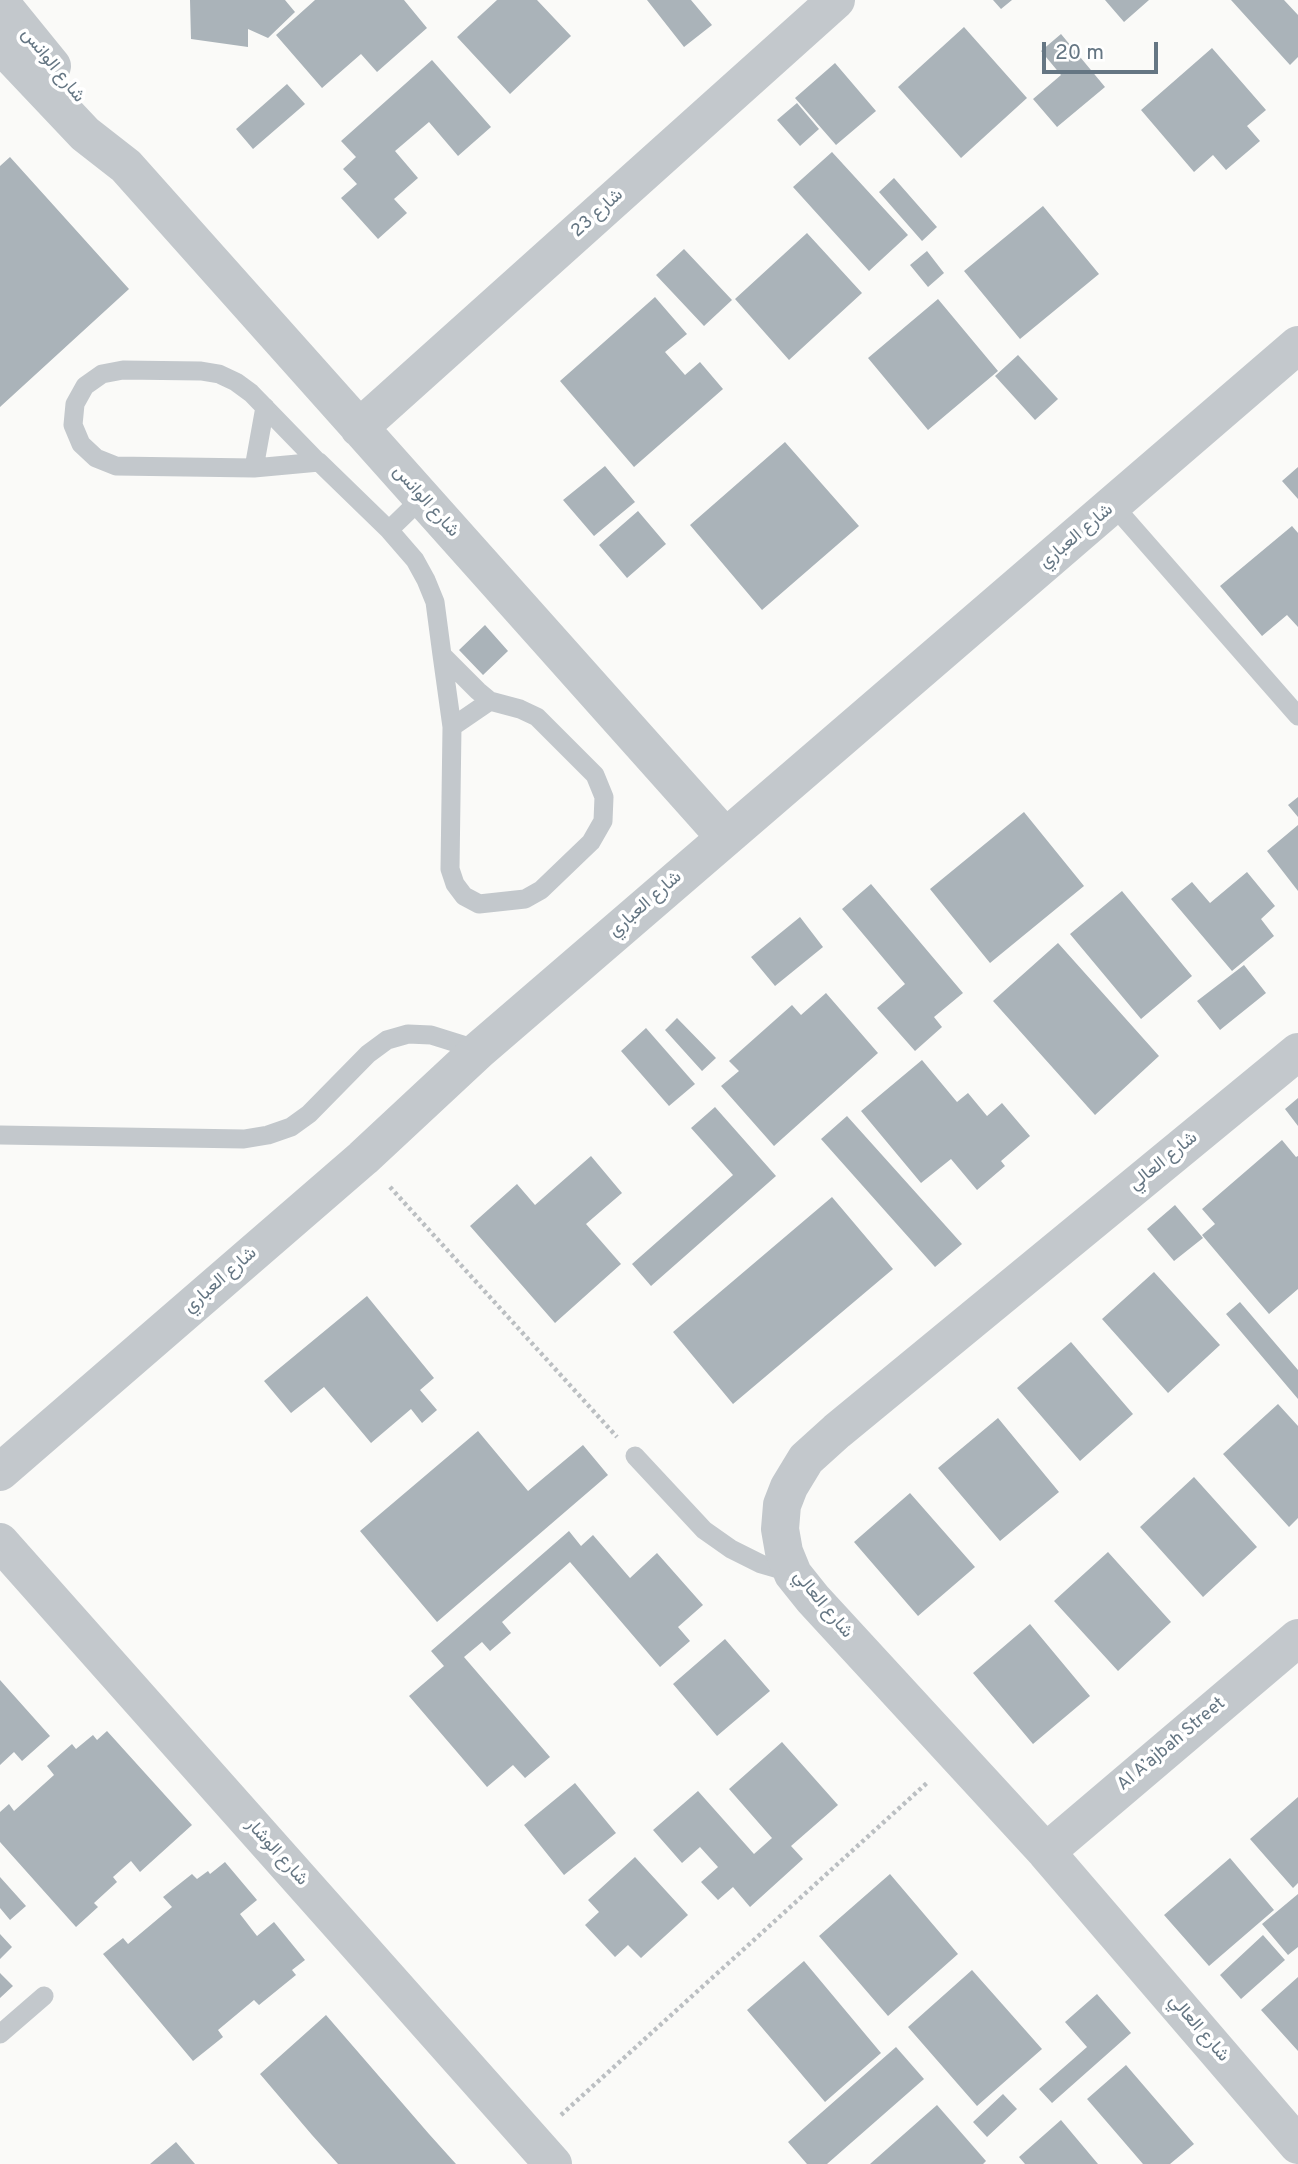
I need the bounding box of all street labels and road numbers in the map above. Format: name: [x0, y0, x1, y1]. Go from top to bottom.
street label: شارع الوانس: [15, 24, 89, 108]
street label: شارع 23: [568, 185, 628, 243]
street label: شارع الوانس: [387, 462, 463, 542]
street label: شارع العباري: [1036, 500, 1118, 574]
street label: شارع العباري: [605, 867, 687, 943]
street label: شارع العالي: [1125, 1128, 1203, 1196]
street label: شارع العباري: [180, 1243, 262, 1319]
street label: شارع العالي: [787, 1567, 857, 1643]
street label: Al A’ajbah Street: [1114, 1694, 1230, 1796]
street label: شارع الوشار: [240, 1815, 312, 1891]
street label: شارع العالي: [1163, 1991, 1233, 2067]

